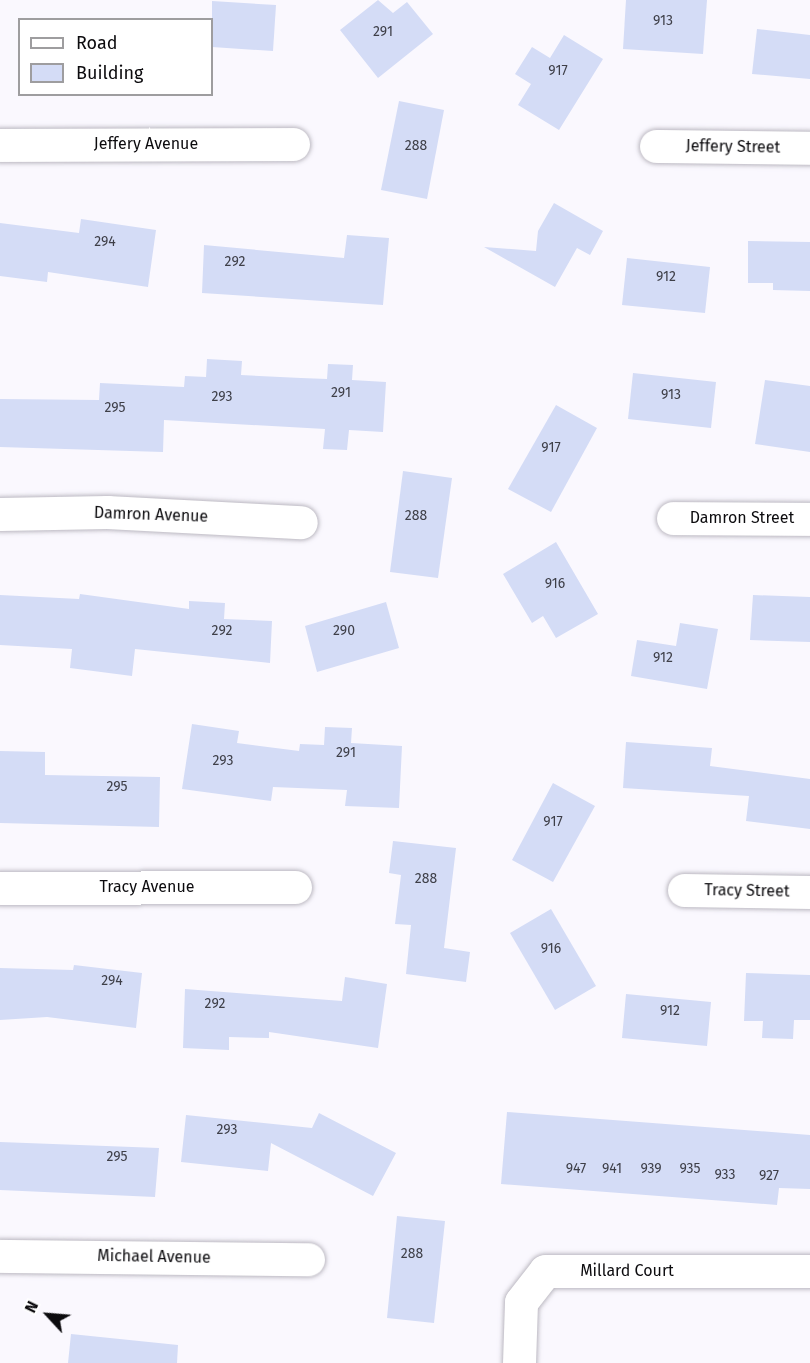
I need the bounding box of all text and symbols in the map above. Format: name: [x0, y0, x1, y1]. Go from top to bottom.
house number: 913: [653, 13, 673, 29]
legend: [18, 18, 213, 96]
house number: 291: [373, 24, 393, 40]
text: Road: [76, 32, 118, 54]
text: Building: [76, 62, 143, 84]
house number: 917: [548, 63, 568, 79]
street label: Jeffery Avenue: [94, 134, 198, 154]
street label: Jeffery Street: [686, 137, 780, 157]
house number: 288: [405, 138, 427, 154]
house number: 294: [94, 234, 116, 250]
house number: 292: [225, 254, 245, 270]
house number: 912: [656, 269, 676, 285]
house number: 291: [331, 385, 351, 401]
house number: 913: [661, 387, 681, 403]
house number: 293: [212, 389, 232, 405]
house number: 295: [104, 400, 126, 416]
house number: 917: [541, 440, 561, 456]
street label: Damron Avenue: [94, 503, 208, 527]
house number: 288: [405, 508, 427, 524]
street label: Damron Street: [690, 508, 794, 528]
house number: 916: [545, 576, 565, 592]
house number: 292: [212, 623, 232, 639]
house number: 290: [333, 623, 355, 639]
house number: 912: [653, 650, 673, 666]
house number: 291: [336, 745, 356, 761]
house number: 293: [213, 753, 233, 769]
house number: 295: [106, 779, 128, 795]
house number: 917: [543, 814, 563, 830]
house number: 288: [415, 871, 437, 887]
street label: Tracy Avenue: [100, 877, 194, 897]
street label: Tracy Street: [704, 881, 790, 901]
house number: 916: [541, 941, 561, 957]
house number: 294: [101, 973, 123, 989]
house number: 292: [205, 996, 225, 1012]
house number: 912: [660, 1003, 680, 1019]
house number: 293: [217, 1122, 237, 1138]
house number: 295: [106, 1149, 128, 1165]
house number: 947: [566, 1161, 586, 1177]
house number: 941: [602, 1161, 622, 1177]
house number: 939: [640, 1161, 662, 1177]
house number: 935: [679, 1161, 701, 1177]
house number: 933: [714, 1167, 736, 1183]
house number: 927: [759, 1168, 779, 1184]
street label: Michael Avenue: [97, 1246, 211, 1268]
house number: 288: [401, 1246, 423, 1262]
street label: Millard Court: [580, 1261, 674, 1281]
north arrow: [18, 1285, 78, 1345]
text: N: [21, 1298, 42, 1316]

